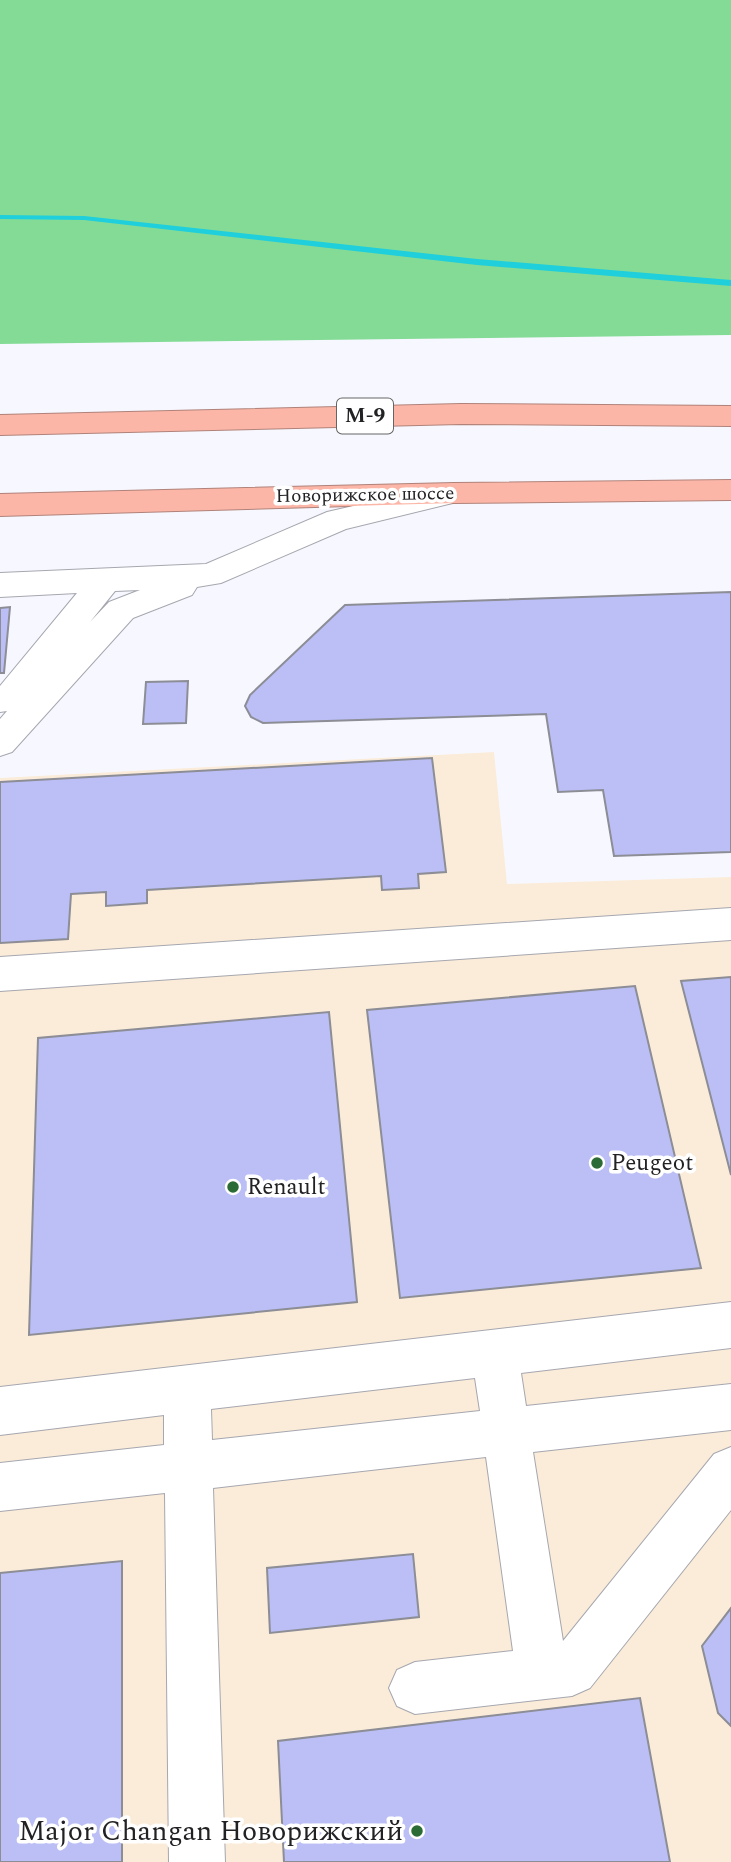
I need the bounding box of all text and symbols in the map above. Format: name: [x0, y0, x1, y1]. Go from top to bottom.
road number: М-9: [337, 398, 393, 434]
street label: Новорижское шоссе: [275, 479, 455, 511]
place label: Peugeot: [611, 1146, 693, 1181]
marker: Peugeot: [589, 1155, 605, 1171]
place label: Renault: [247, 1170, 326, 1205]
marker: Renault: [225, 1179, 241, 1195]
place label: Major Changan Новорижский: [19, 1810, 403, 1853]
marker: Major Changan Новорижский: [409, 1823, 425, 1839]

